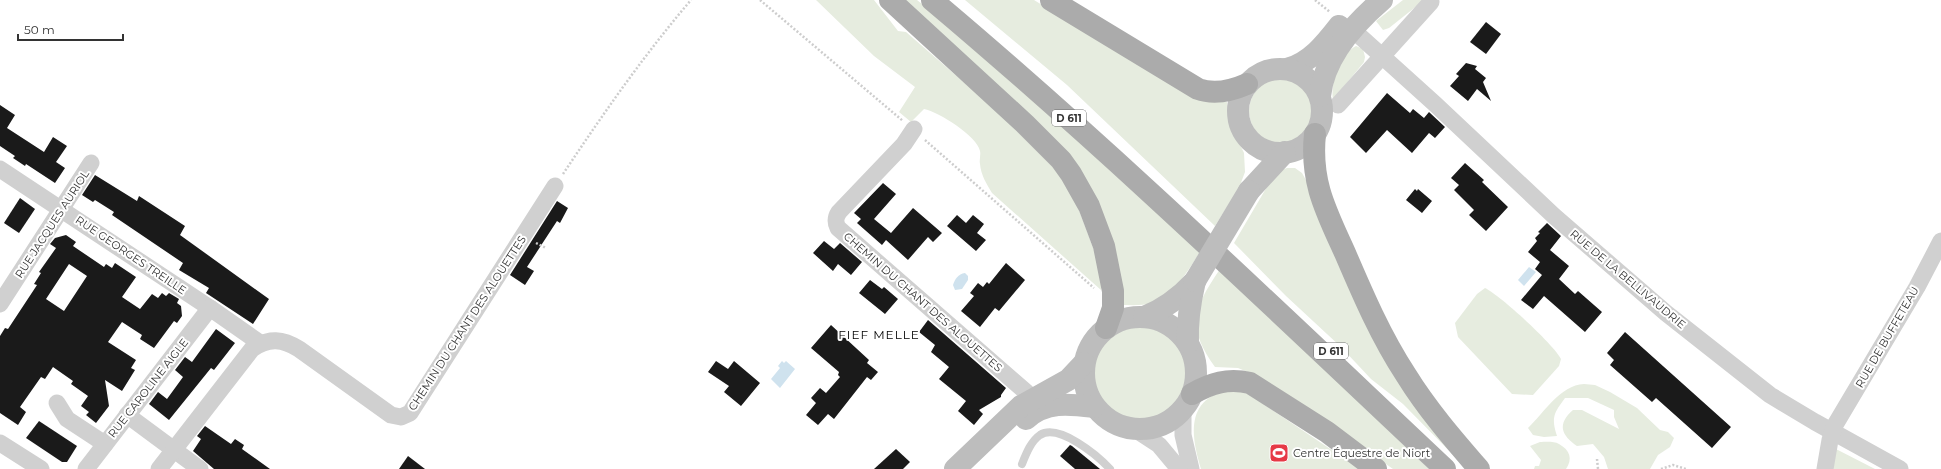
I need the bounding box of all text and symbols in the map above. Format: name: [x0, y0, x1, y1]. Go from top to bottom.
scale bar: [18, 16, 123, 42]
text: 50 m: [24, 22, 55, 37]
road number: D 611: [1052, 110, 1086, 126]
street label: RUE JACQUES AURIOL: [12, 167, 92, 281]
street label: RUE GEORGES TREILLE: [73, 213, 189, 297]
street label: RUE DE LA BELLIVAUDRIE: [1567, 226, 1689, 332]
street label: CHEMIN DU CHANT DES ALOUETTES: [841, 229, 1005, 375]
street label: CHEMIN DU CHANT DES ALOUETTES: [405, 233, 529, 413]
street label: RUE DE BUFFETEAU: [1852, 284, 1922, 390]
district label: FIEF MELLE: [838, 327, 920, 342]
street label: RUE CAROLINE AIGLE: [105, 336, 191, 440]
road number: D 611: [1314, 343, 1348, 359]
sports icon: Centre Équestre de Niort: [1268, 442, 1290, 464]
place label: Centre Équestre de Niort: [1293, 446, 1431, 460]

